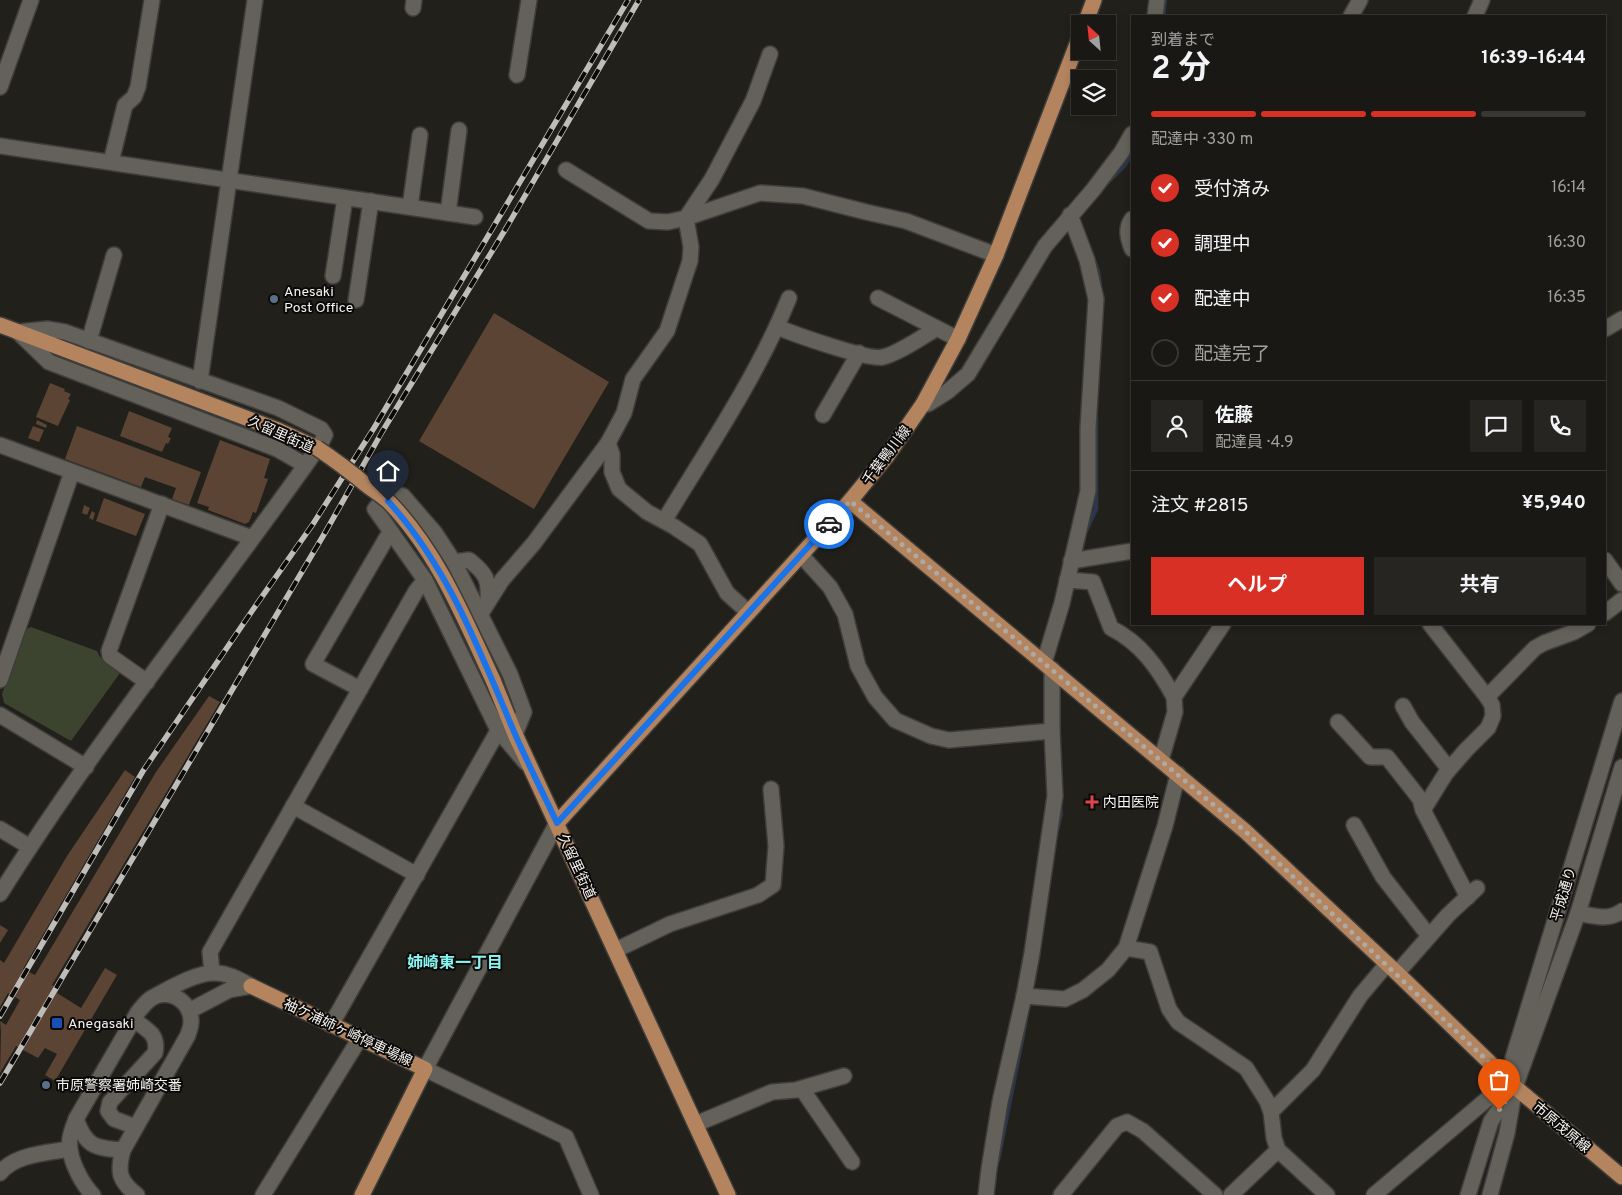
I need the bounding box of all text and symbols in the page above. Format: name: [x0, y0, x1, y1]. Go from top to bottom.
north arrow: [1071, 15, 1116, 60]
map controls: [1071, 15, 1116, 115]
text: 到着まで: [1151, 31, 1215, 51]
text: 16:39–16:44: [1481, 46, 1586, 70]
text: 2 分: [1151, 50, 1211, 90]
button: layers: [1071, 70, 1116, 115]
text: 配達中 · 330 m: [1151, 130, 1253, 150]
icon: check: [1151, 174, 1179, 202]
text: 受付済み: [1194, 178, 1270, 202]
text: 16:14: [1551, 178, 1586, 198]
icon: check: [1151, 229, 1179, 257]
text: 調理中: [1194, 233, 1251, 257]
text: 16:30: [1547, 233, 1586, 253]
place label: Anesaki Post Office: [284, 284, 353, 317]
icon: check: [1151, 284, 1179, 312]
text: 配達中: [1194, 288, 1251, 312]
text: 16:35: [1547, 288, 1586, 308]
marker: Anesaki Post Office: [268, 293, 280, 305]
text: 配達完了: [1194, 343, 1270, 367]
button: person: [1151, 400, 1203, 452]
button: chat: [1470, 400, 1522, 452]
button: phone: [1534, 400, 1586, 452]
text: 佐藤: [1215, 404, 1253, 428]
street label: 久留里街道: [245, 413, 316, 457]
street label: 千葉鴨川線: [859, 423, 915, 489]
text: 配達員 · 4.9: [1215, 433, 1294, 453]
pin: [367, 450, 409, 501]
icon: home: [374, 457, 402, 485]
text: ¥5,940: [1522, 491, 1586, 515]
text: 注文 #2815: [1151, 494, 1249, 518]
courier: [804, 499, 854, 549]
icon: car: [815, 510, 843, 538]
button: ヘルプ: [1151, 557, 1364, 615]
button: 共有: [1374, 557, 1586, 615]
marker: 内田医院: [1085, 795, 1099, 809]
place label: 内田医院: [1103, 795, 1159, 812]
street label: 久留里街道: [553, 831, 598, 902]
street label: 平成通り: [1548, 865, 1581, 924]
district label: 姉崎東一丁目: [407, 954, 503, 974]
street label: 袖ケ浦姉ヶ崎停車場線: [280, 996, 414, 1071]
marker: Anegasaki: [50, 1016, 64, 1030]
place label: Anegasaki: [68, 1016, 134, 1033]
pin: [1478, 1059, 1520, 1110]
icon: bag: [1485, 1066, 1513, 1094]
place label: 市原警察署姉崎交番: [56, 1078, 182, 1095]
marker: 市原警察署姉崎交番: [40, 1079, 52, 1091]
street label: 市原茂原線: [1529, 1099, 1593, 1157]

